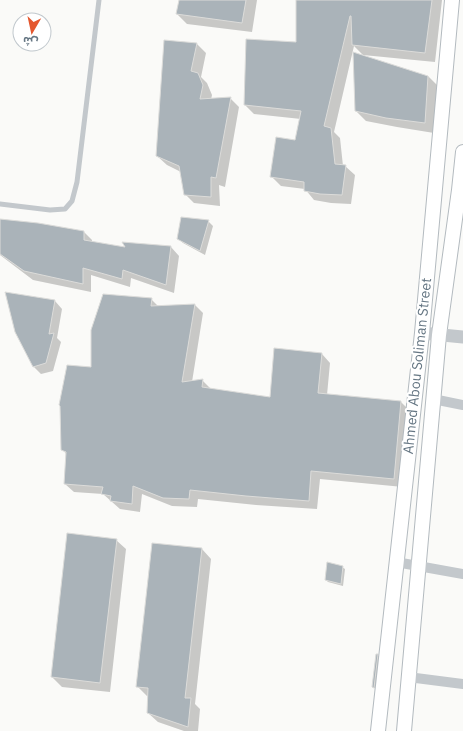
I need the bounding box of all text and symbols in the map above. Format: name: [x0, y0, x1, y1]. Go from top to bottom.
north arrow: [12, 12, 52, 52]
text: ش: [22, 34, 39, 50]
street label: Ahmed Abou Soliman Street: [399, 277, 435, 455]

